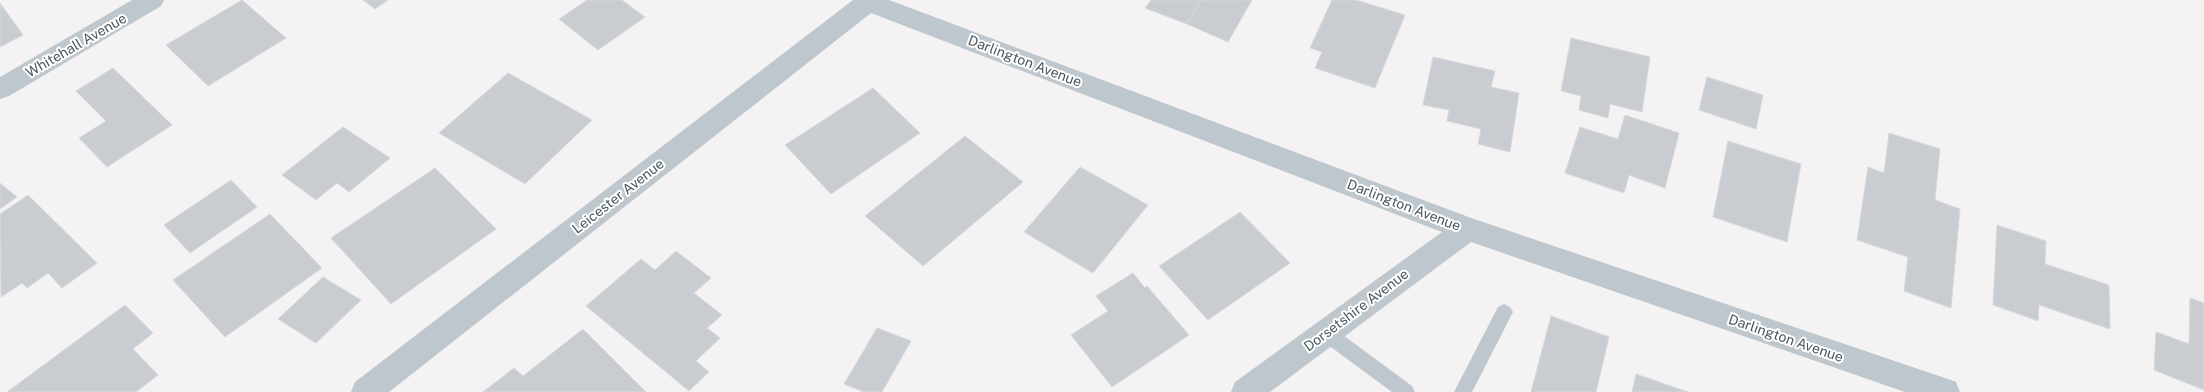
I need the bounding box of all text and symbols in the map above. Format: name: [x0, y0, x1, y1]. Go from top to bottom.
street label: Whitehall Avenue: [23, 10, 129, 80]
street label: Darlington Avenue: [966, 32, 1084, 90]
street label: Leicester Avenue: [569, 155, 667, 237]
street label: Darlington Avenue: [1345, 176, 1463, 234]
street label: Dorsetshire Avenue: [1301, 265, 1411, 354]
street label: Darlington Avenue: [1727, 311, 1846, 365]

